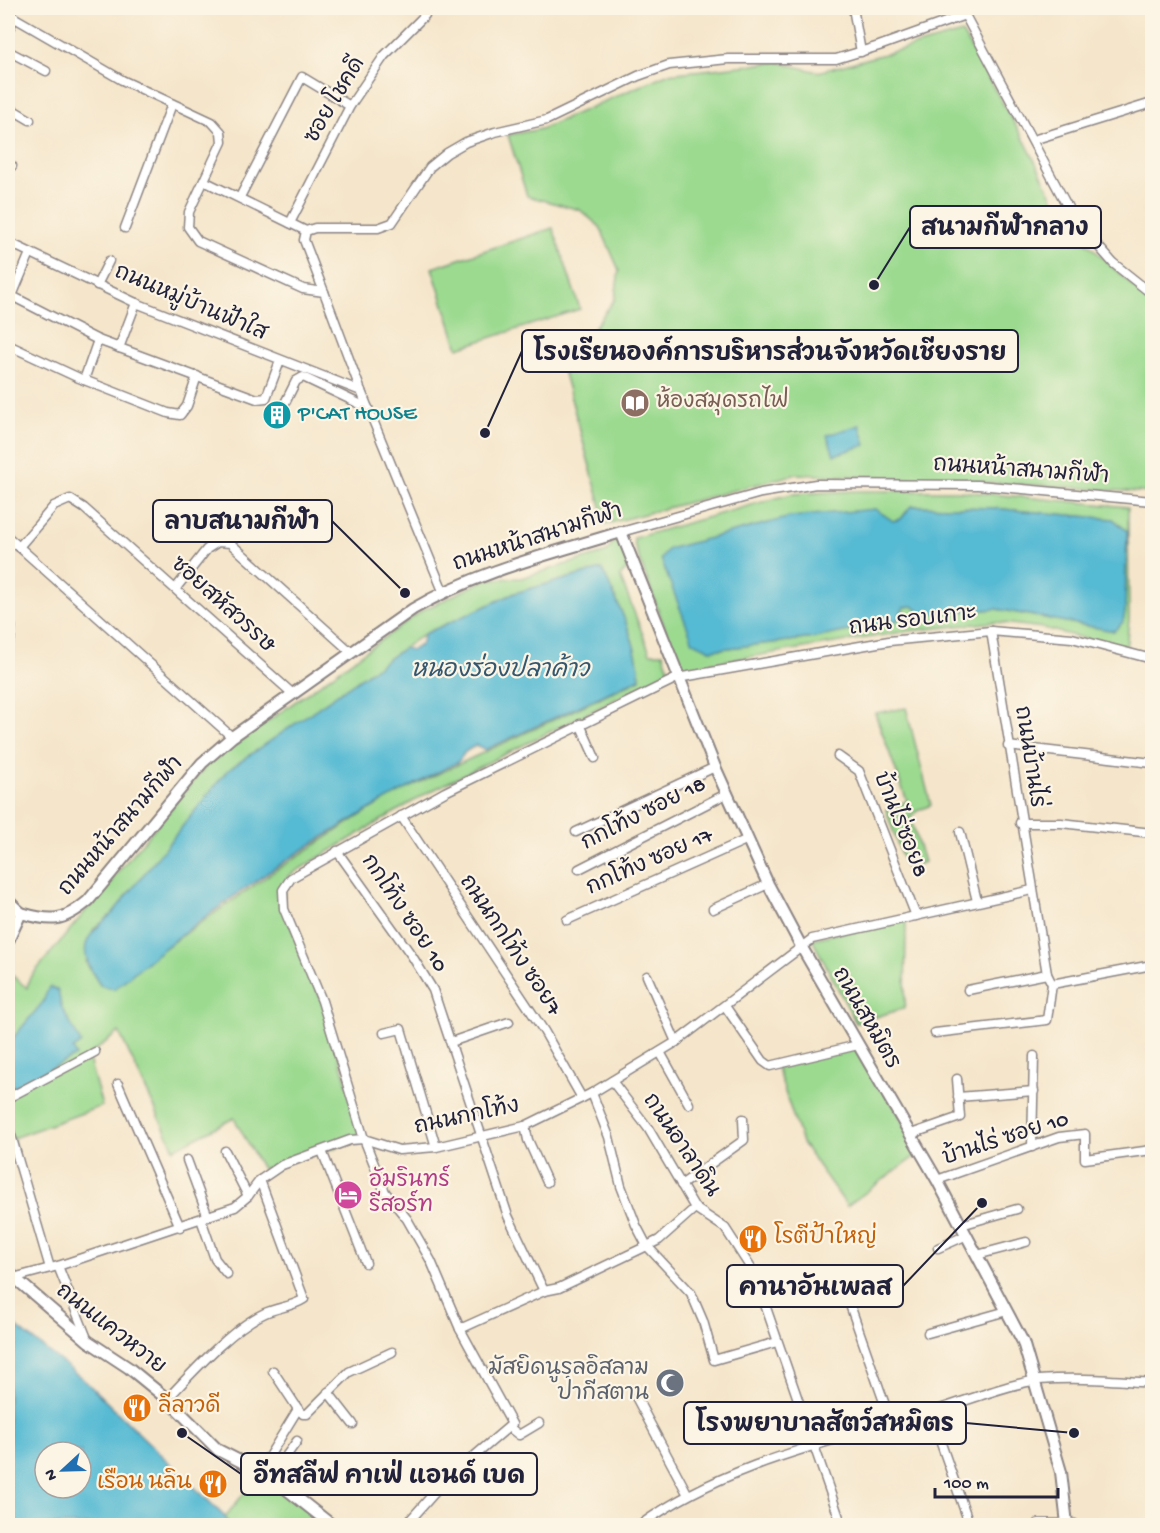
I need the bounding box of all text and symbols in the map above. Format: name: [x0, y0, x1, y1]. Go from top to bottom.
street label: ซอย โชคดี: [296, 51, 372, 149]
callout: สนามกีฬากลาง: [910, 206, 1101, 248]
text: สนามกีฬากลาง: [921, 211, 1089, 245]
street label: ถนนหมู่บ้านฟ้าใส: [110, 255, 274, 348]
callout: โรงเรียนองค์การบริหารส่วนจังหวัดเชียงราย: [522, 330, 1018, 372]
text: โรงเรียนองค์การบริหารส่วนจังหวัดเชียงราย: [533, 335, 1006, 370]
place label: ห้องสมุดรถไฟ: [656, 385, 789, 416]
library icon: ห้องสมุดรถไฟ: [619, 387, 651, 419]
building icon: P'CAT HOUSE: [261, 399, 293, 431]
place label: P'CAT HOUSE: [297, 402, 418, 428]
street label: ถนนหน้าสนามกีฬา: [932, 448, 1110, 491]
street label: ถนนหน้าสนามกีฬา: [448, 495, 626, 579]
callout: ลาบสนามกีฬา: [153, 500, 332, 542]
text: ลาบสนามกีฬา: [165, 505, 319, 539]
street label: ซอยสหัสวรรษ: [164, 550, 282, 660]
street label: ถนน รอบเกาะ: [848, 601, 978, 643]
water label: หนองร่องปลาค้าว: [411, 653, 591, 686]
street label: ถนนบ้านไร่: [1007, 704, 1054, 810]
street label: ถนนหน้าสนามกีฬา: [50, 749, 190, 902]
street label: บ้านไร่ซอย8: [866, 767, 937, 881]
street label: กกโท้ง ซอย 18: [575, 768, 711, 858]
street label: กกโท้ง ซอย 17: [581, 819, 718, 903]
street label: กกโท้ง ซอย 10: [354, 847, 456, 978]
street label: ถนนกกโท้ง ซอย7: [452, 868, 570, 1022]
street label: ถนนสหมิตร: [825, 961, 908, 1075]
street label: ถนนอาลาดิน: [636, 1087, 728, 1203]
street label: ถนนกกโท้ง: [411, 1089, 522, 1142]
street label: บ้านไร่ ซอย 10: [938, 1103, 1072, 1173]
place label: อัมรินทร์ รีสอร์ท: [369, 1164, 450, 1220]
hotel icon: อัมรินทร์ รีสอร์ท: [332, 1179, 364, 1211]
place label: โรตีป้าใหญ่: [774, 1220, 877, 1252]
restaurant icon: โรตีป้าใหญ่: [737, 1223, 769, 1255]
callout: คานาอันเพลส: [727, 1265, 903, 1307]
text: คานาอันเพลส: [739, 1272, 893, 1305]
street label: ถนนแควหวาย: [50, 1279, 170, 1381]
place label: มัสยิดนูรุลอิสลาม ปากีสตาน: [488, 1353, 649, 1408]
mosque icon: มัสยิดนูรุลอิสลาม ปากีสตาน: [654, 1367, 686, 1399]
place label: ลีลาวดี: [158, 1391, 220, 1421]
restaurant icon: ลีลาวดี: [121, 1392, 153, 1424]
callout: โรงพยาบาลสัตว์สหมิตร: [684, 1402, 966, 1444]
text: โรงพยาบาลสัตว์สหมิตร: [695, 1406, 954, 1441]
north arrow: [33, 1440, 93, 1500]
callout: อีทสลีฟ คาเฟ่ แอนด์ เบด: [241, 1453, 537, 1495]
text: อีทสลีฟ คาเฟ่ แอนด์ เบด: [253, 1458, 525, 1493]
scale bar: [935, 1461, 1058, 1499]
text: N: [41, 1465, 63, 1483]
place label: เรือน นลิน: [97, 1467, 192, 1497]
restaurant icon: เรือน นลิน: [197, 1468, 229, 1500]
text: 100 m: [943, 1474, 989, 1495]

